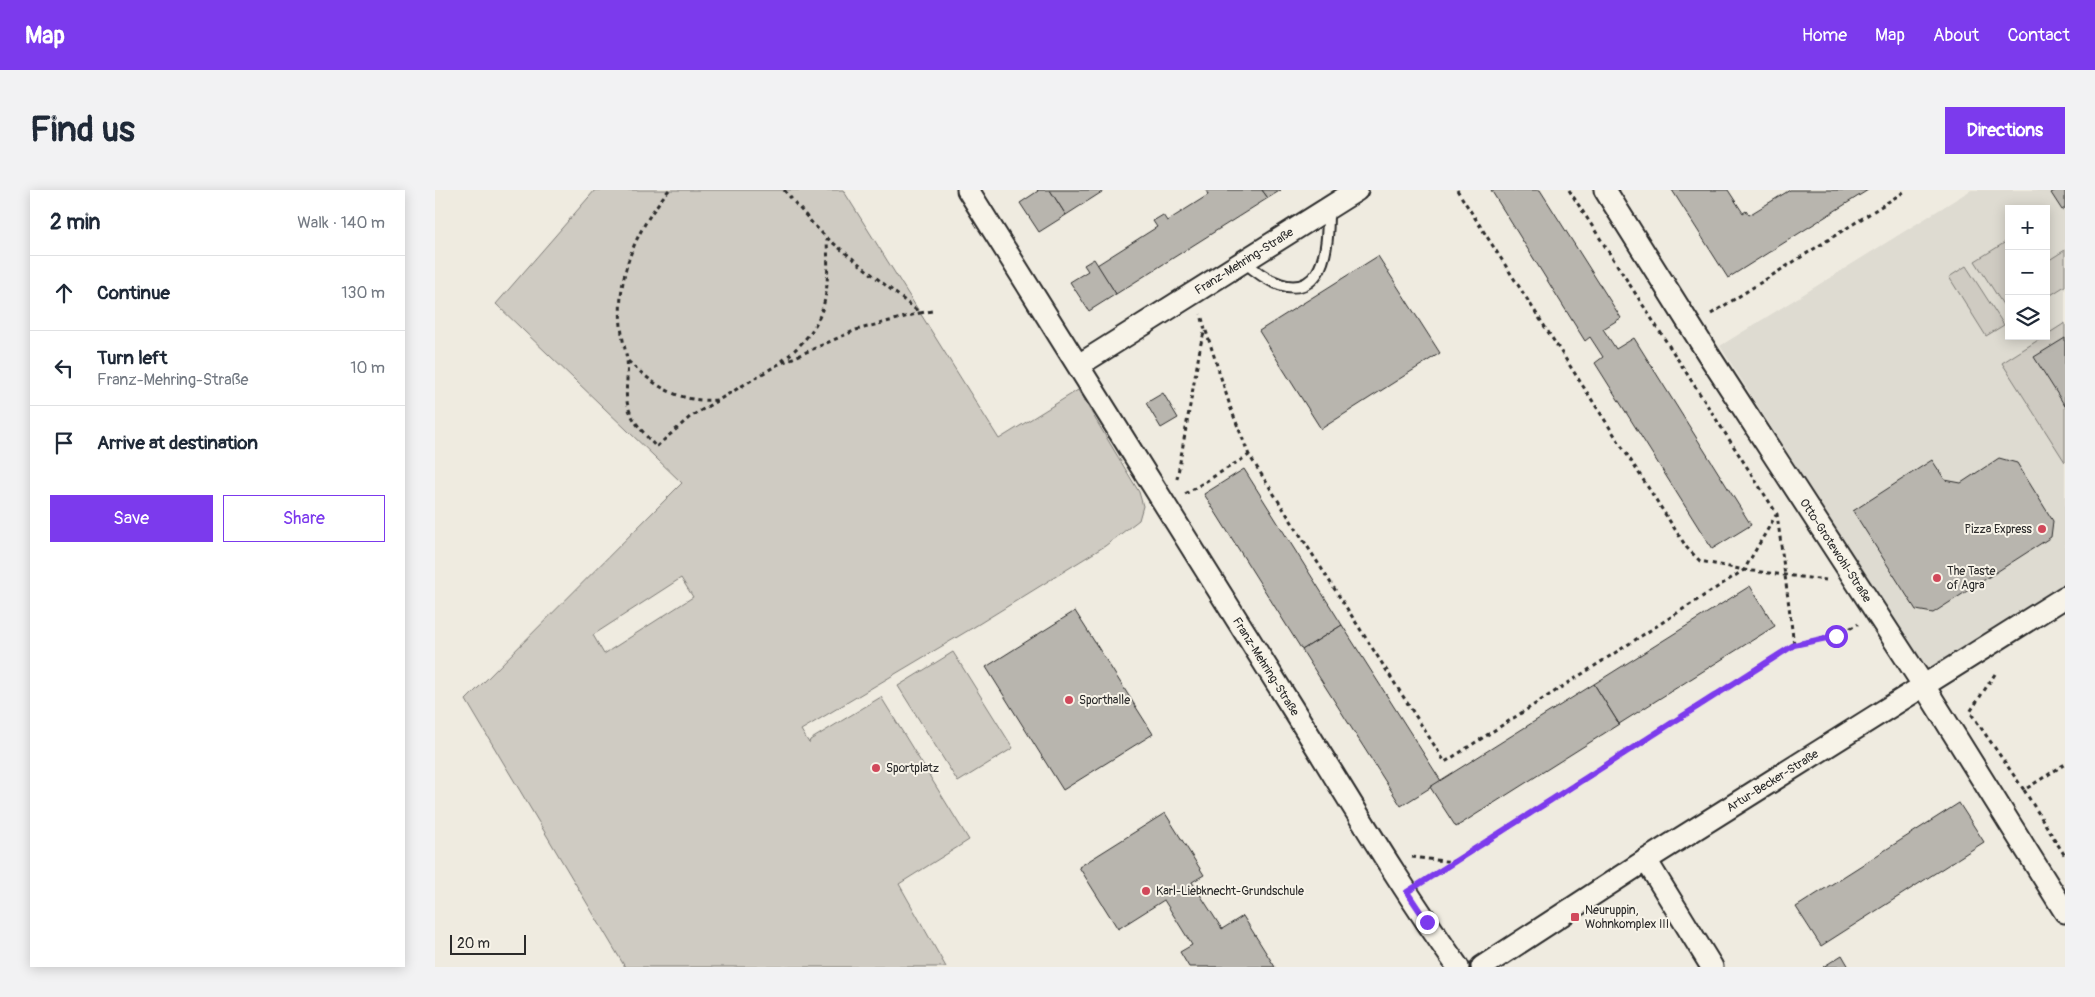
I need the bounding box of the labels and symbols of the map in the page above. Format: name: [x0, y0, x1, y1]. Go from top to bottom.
street label: Franz-Mehring-Straße: [1192, 225, 1296, 298]
street label: Otto-Grotewohl-Straße: [1796, 496, 1875, 605]
place label: Pizza Express: [1965, 522, 2033, 537]
marker: Pizza Express: [2036, 523, 2048, 535]
place label: The Taste of Agra: [1947, 564, 1996, 593]
marker: The Taste of Agra: [1931, 572, 1943, 584]
street label: Franz-Mehring-Straße: [1229, 615, 1302, 719]
route start: [1825, 625, 1848, 648]
place label: Sporthalle: [1079, 693, 1130, 708]
marker: Sporthalle: [1063, 694, 1075, 706]
street label: Artur-Becker-Straße: [1724, 747, 1821, 816]
place label: Sportplatz: [886, 761, 939, 776]
marker: Sportplatz: [870, 762, 882, 774]
place label: Karl-Liebknecht-Grundschule: [1156, 884, 1304, 899]
marker: Karl-Liebknecht-Grundschule: [1140, 885, 1152, 897]
place label: Neuruppin, Wohnkomplex III: [1585, 903, 1669, 932]
route end: [1416, 911, 1439, 934]
marker: Neuruppin, Wohnkomplex III: [1569, 911, 1581, 923]
scale bar: [450, 932, 526, 955]

